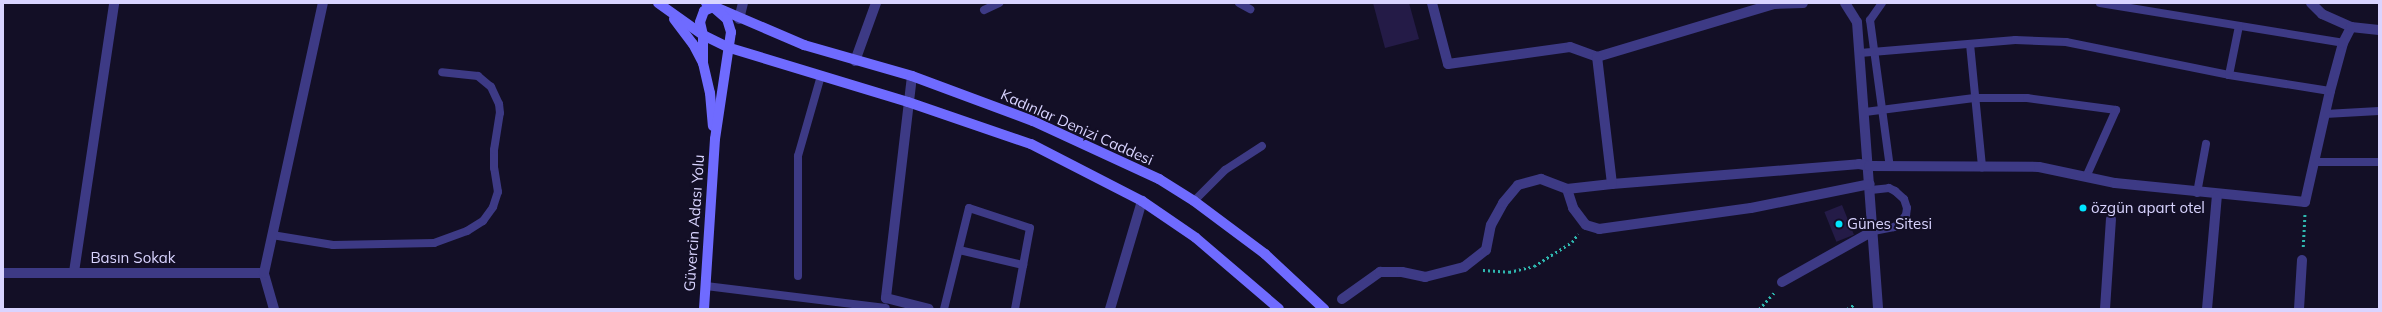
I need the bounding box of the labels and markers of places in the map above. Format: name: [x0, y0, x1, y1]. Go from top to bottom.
place label: özgün apart otel: [2091, 199, 2205, 217]
marker: özgün apart otel: [2078, 203, 2088, 213]
place label: Günes Sitesi: [1847, 215, 1932, 233]
marker: Günes Sitesi: [1834, 219, 1844, 229]

